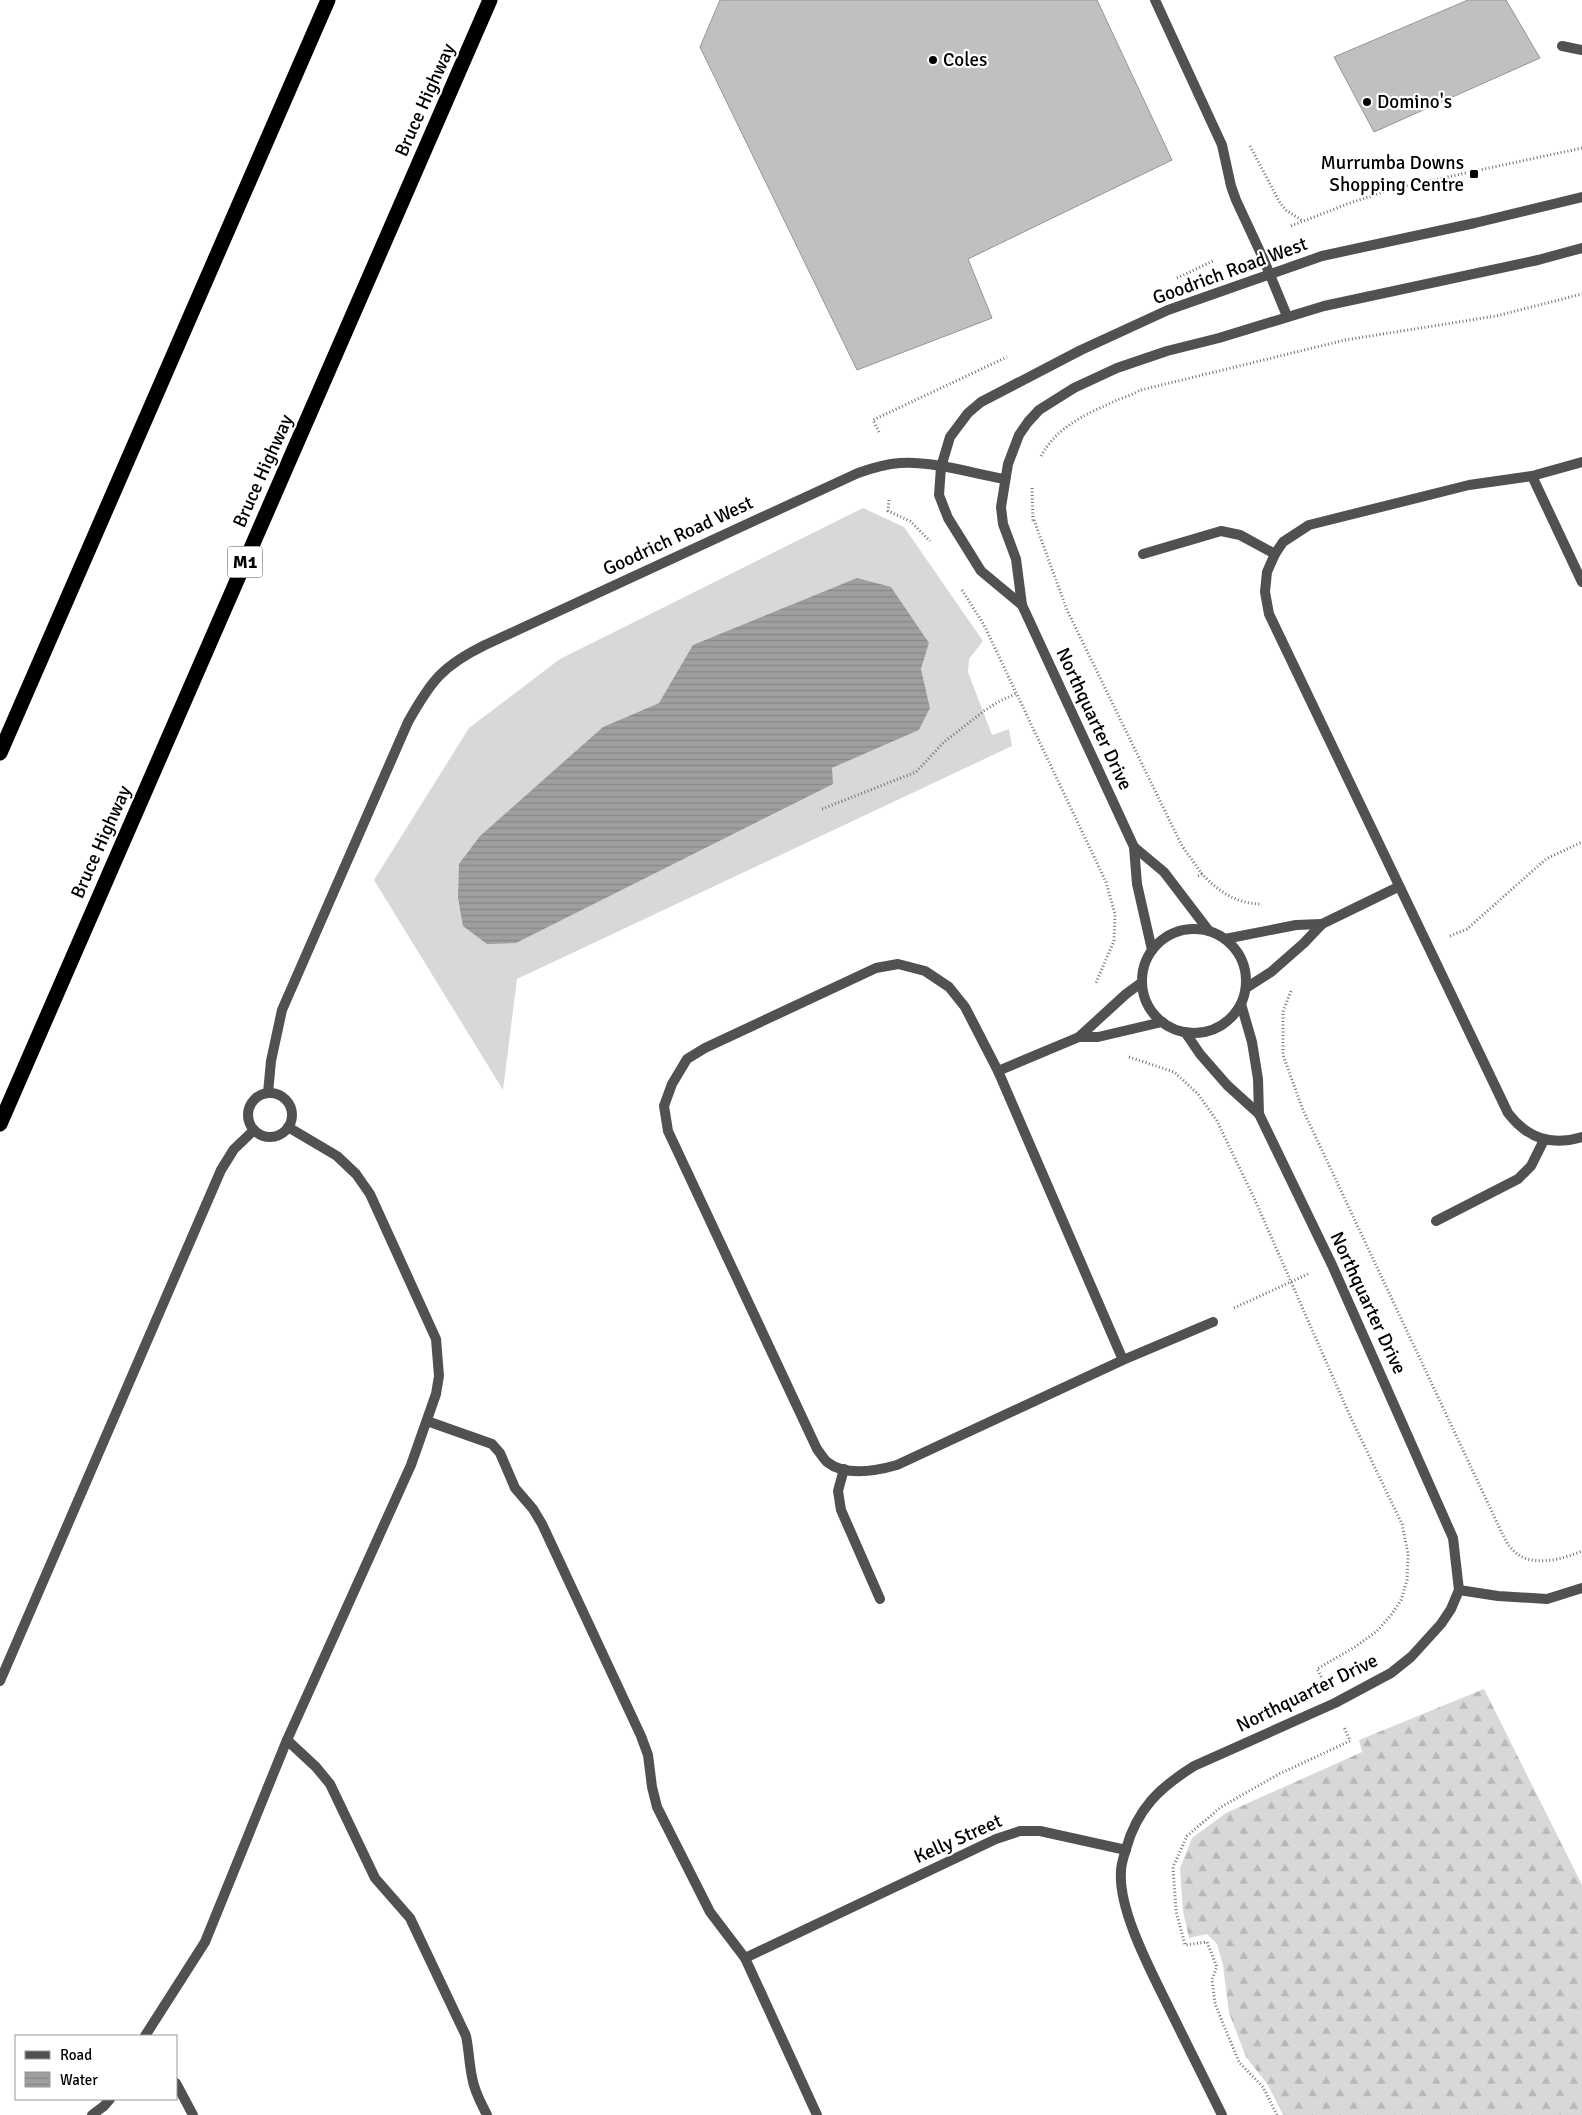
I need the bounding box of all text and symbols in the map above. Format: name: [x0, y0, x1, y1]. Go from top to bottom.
street label: Bruce Highway: [389, 40, 461, 160]
place label: Coles: [943, 48, 987, 72]
marker: Coles: [927, 54, 939, 66]
place label: Domino's: [1377, 90, 1452, 114]
marker: Domino's: [1361, 96, 1373, 108]
place label: Murrumba Downs Shopping Centre: [1320, 151, 1464, 197]
marker: Murrumba Downs Shopping Centre: [1468, 168, 1480, 180]
street label: Goodrich Road West: [1149, 232, 1311, 310]
street label: Bruce Highway: [227, 411, 299, 531]
street label: Goodrich Road West: [599, 491, 757, 581]
road number: M1: [228, 546, 262, 578]
street label: Northquarter Drive: [1051, 644, 1137, 794]
street label: Bruce Highway: [65, 782, 137, 902]
street label: Northquarter Drive: [1325, 1228, 1411, 1378]
street label: Northquarter Drive: [1232, 1648, 1382, 1738]
street label: Kelly Street: [910, 1809, 1006, 1869]
legend: [15, 2035, 178, 2100]
text: Road: [60, 2046, 92, 2064]
text: Water: [60, 2071, 98, 2089]

